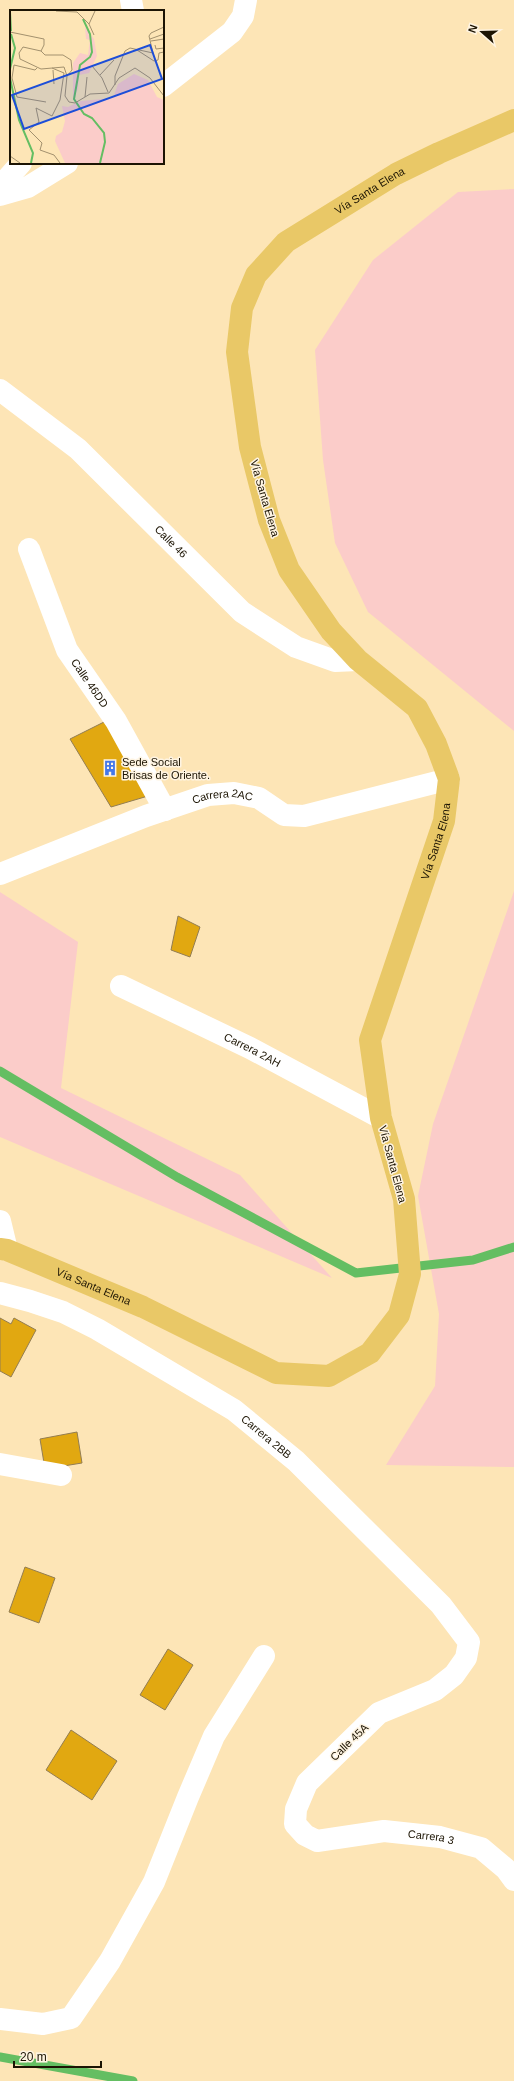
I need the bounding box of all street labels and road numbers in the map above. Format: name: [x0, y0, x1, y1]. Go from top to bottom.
street label: Vía Santa Elena: [333, 164, 407, 216]
street label: Vía Santa Elena: [248, 458, 282, 539]
street label: Calle 46: [152, 523, 190, 560]
street label: Calle 46DD: [69, 656, 111, 710]
street label: Carrera 2AC: [190, 787, 254, 806]
street label: Vía Santa Elena: [419, 801, 452, 881]
street label: Carrera 2AH: [222, 1030, 283, 1069]
street label: Vía Santa Elena: [377, 1124, 409, 1205]
street label: Vía Santa Elena: [55, 1265, 133, 1308]
street label: Carrera 2BB: [239, 1413, 294, 1461]
street label: Calle 45A: [328, 1721, 371, 1763]
street label: Carrera 3: [407, 1828, 455, 1847]

